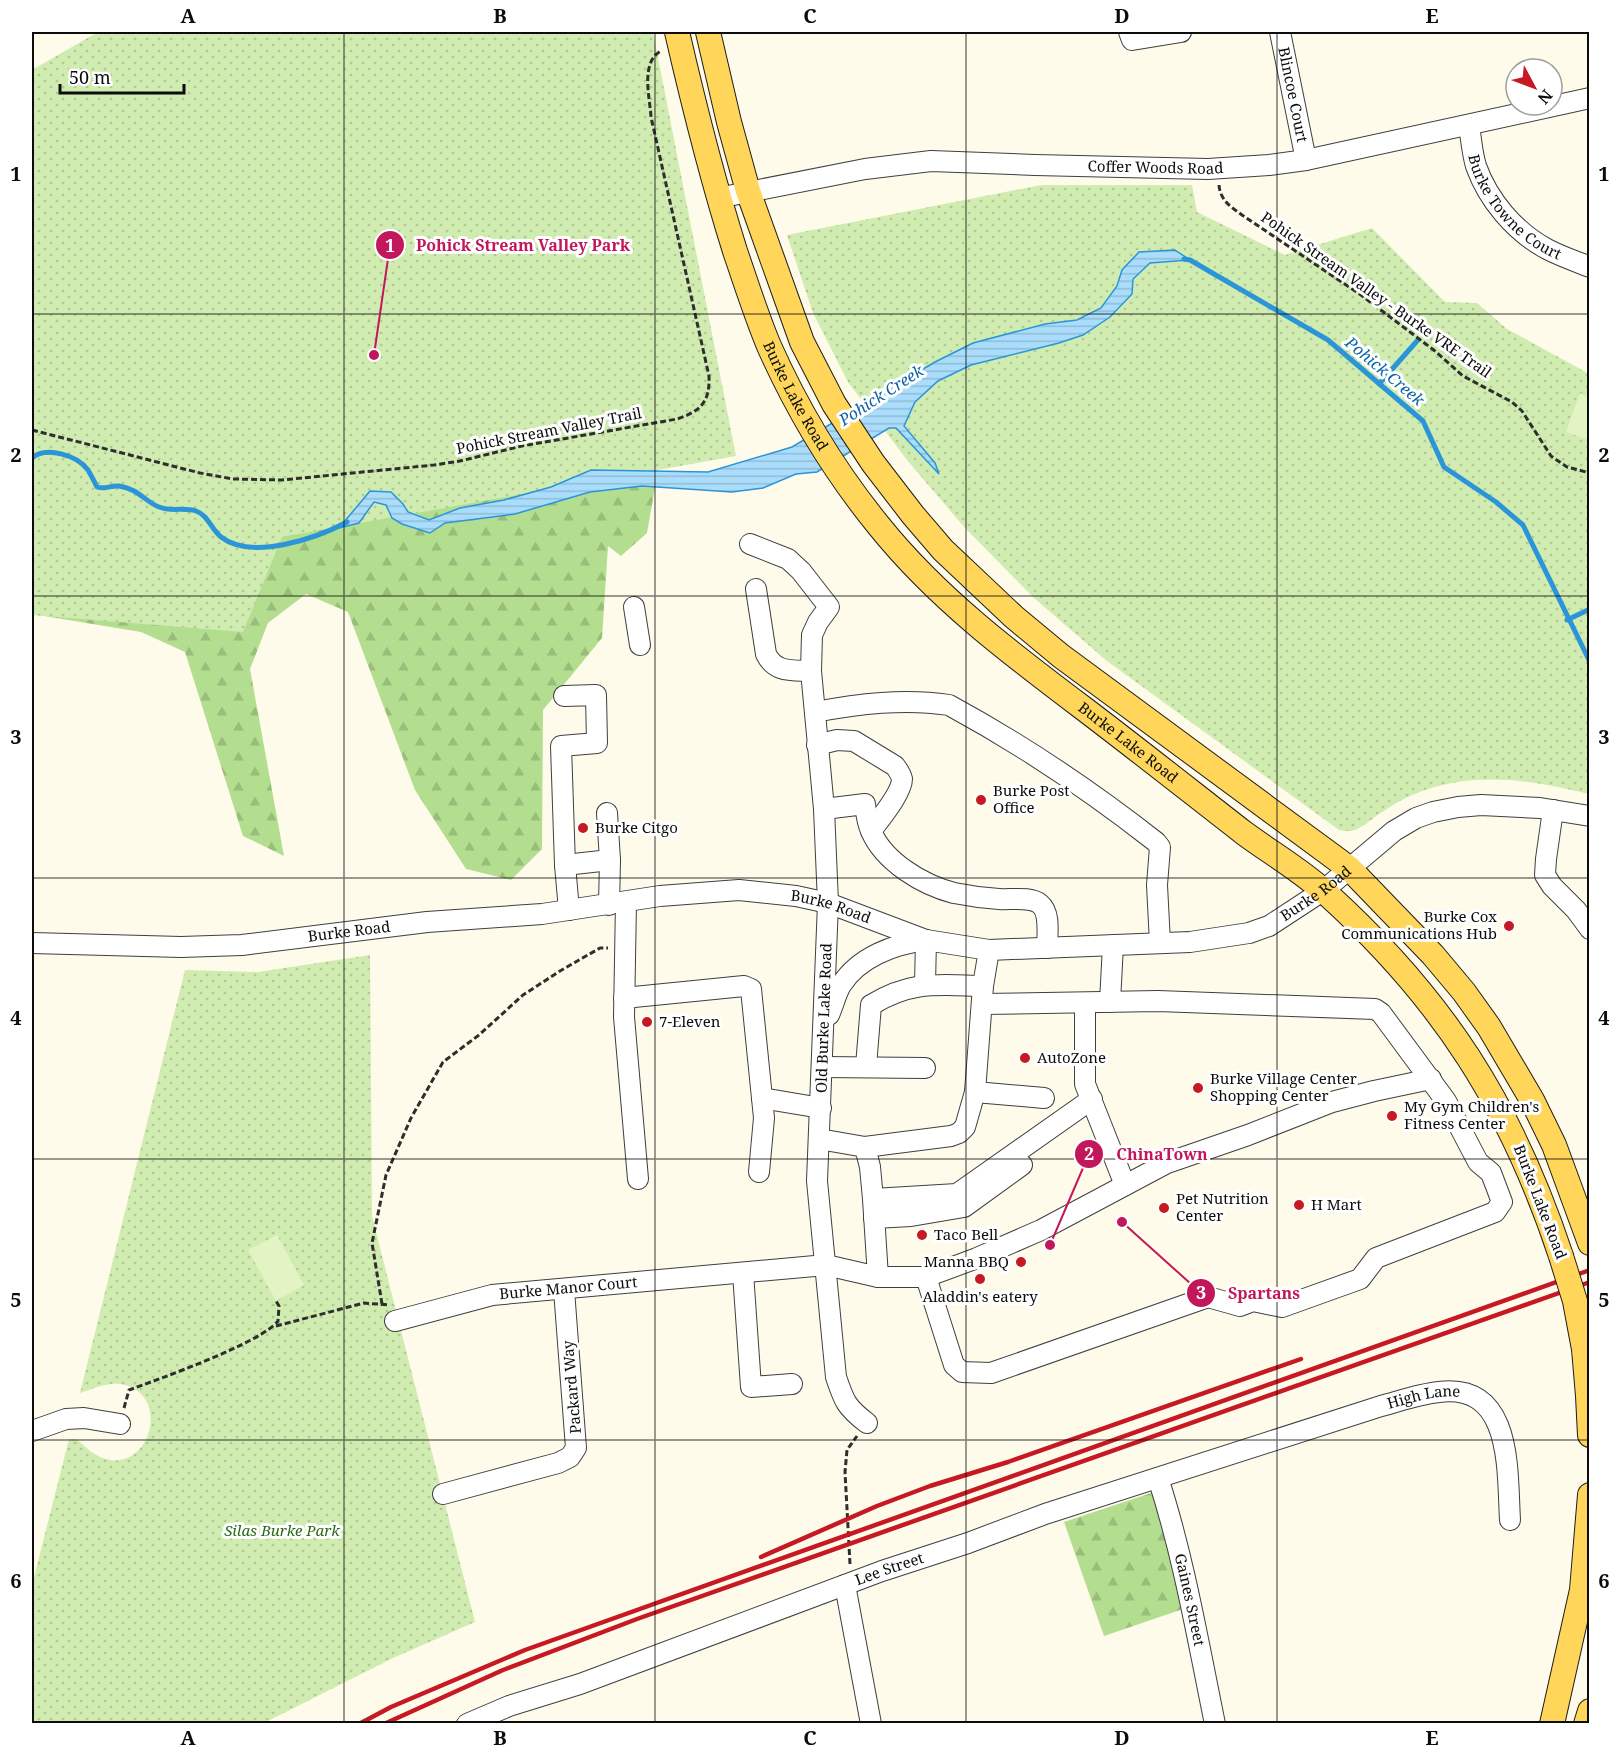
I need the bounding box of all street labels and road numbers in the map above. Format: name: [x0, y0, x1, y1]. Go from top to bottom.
street label: Blincoe Court: [1274, 45, 1313, 144]
street label: Burke Towne Court: [1464, 152, 1565, 264]
street label: Coffer Woods Road: [1088, 155, 1224, 178]
street label: Pohick Stream Valley - Burke VRE Trail: [1257, 207, 1496, 382]
street label: Burke Lake Road: [759, 338, 833, 454]
street label: Pohick Stream Valley Trail: [454, 402, 644, 458]
street label: Burke Lake Road: [1075, 697, 1183, 787]
street label: Burke Road: [1276, 860, 1355, 925]
street label: Burke Road: [790, 885, 874, 927]
street label: Burke Road: [307, 916, 391, 946]
street label: Old Burke Lake Road: [810, 943, 836, 1093]
street label: Burke Lake Road: [1510, 1142, 1572, 1262]
street label: Burke Manor Court: [498, 1271, 638, 1303]
street label: Packard Way: [557, 1339, 585, 1435]
street label: High Lane: [1385, 1380, 1461, 1413]
street label: Lee Street: [852, 1547, 926, 1589]
street label: Gaines Street: [1171, 1551, 1210, 1648]

